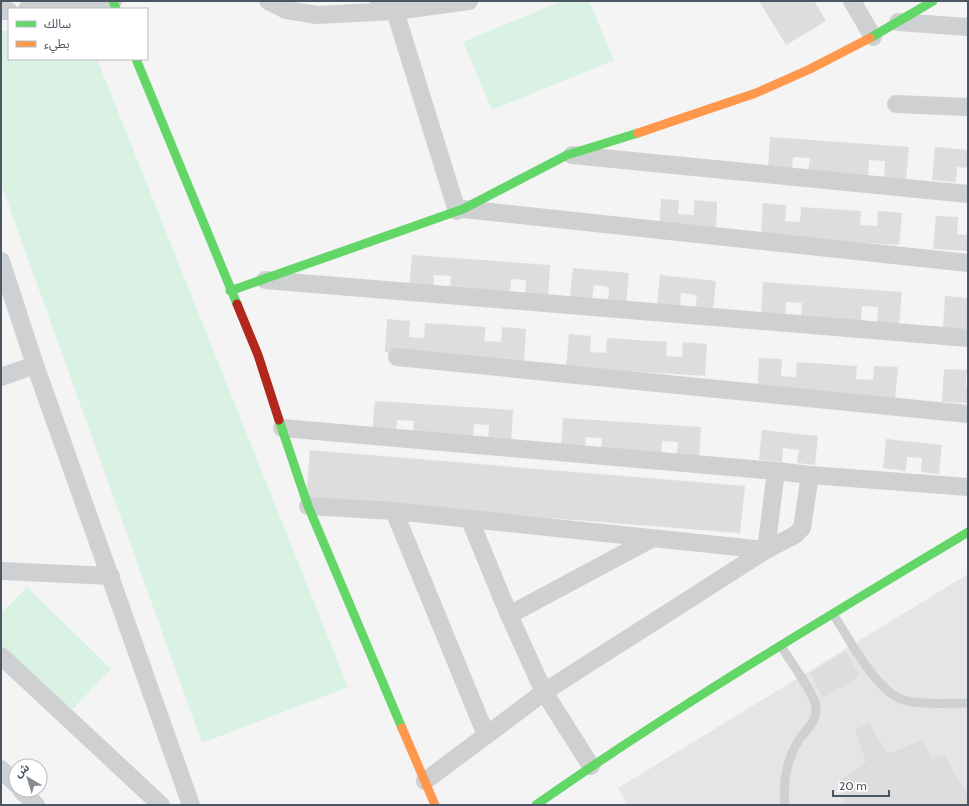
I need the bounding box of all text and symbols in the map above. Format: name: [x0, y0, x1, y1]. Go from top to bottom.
legend: [8, 8, 148, 60]
text: سالك: [44, 16, 71, 31]
text: بطيء: [44, 36, 70, 54]
north arrow: [8, 758, 48, 798]
text: ش: [12, 760, 32, 780]
scale bar: [833, 772, 889, 798]
text: 20 m: [839, 778, 867, 793]

